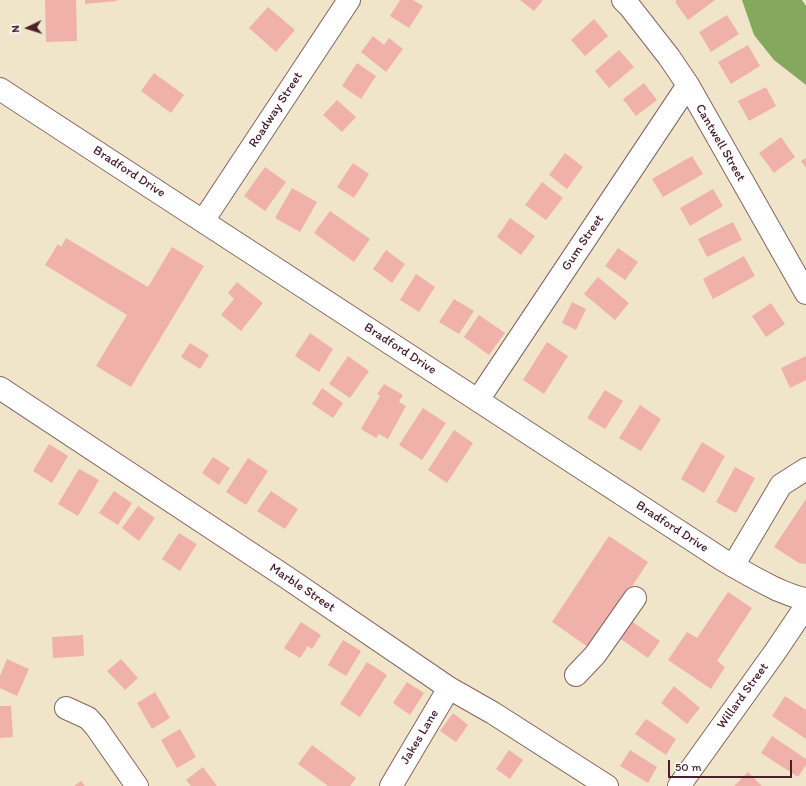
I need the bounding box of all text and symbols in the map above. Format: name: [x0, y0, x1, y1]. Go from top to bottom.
north arrow: [8, 8, 48, 48]
text: N: [9, 25, 22, 33]
street label: Roadway Street: [246, 69, 306, 151]
street label: Cantwell Street: [691, 101, 749, 185]
street label: Bradford Drive: [90, 143, 168, 201]
street label: Gum Street: [559, 212, 607, 274]
street label: Bradford Drive: [361, 320, 439, 378]
street label: Bradford Drive: [633, 498, 711, 556]
street label: Marble Street: [266, 560, 338, 616]
street label: Willard Street: [714, 660, 772, 732]
street label: Jakes Lane: [398, 707, 442, 767]
scale bar: [670, 752, 794, 778]
text: 50 m: [675, 760, 701, 774]

